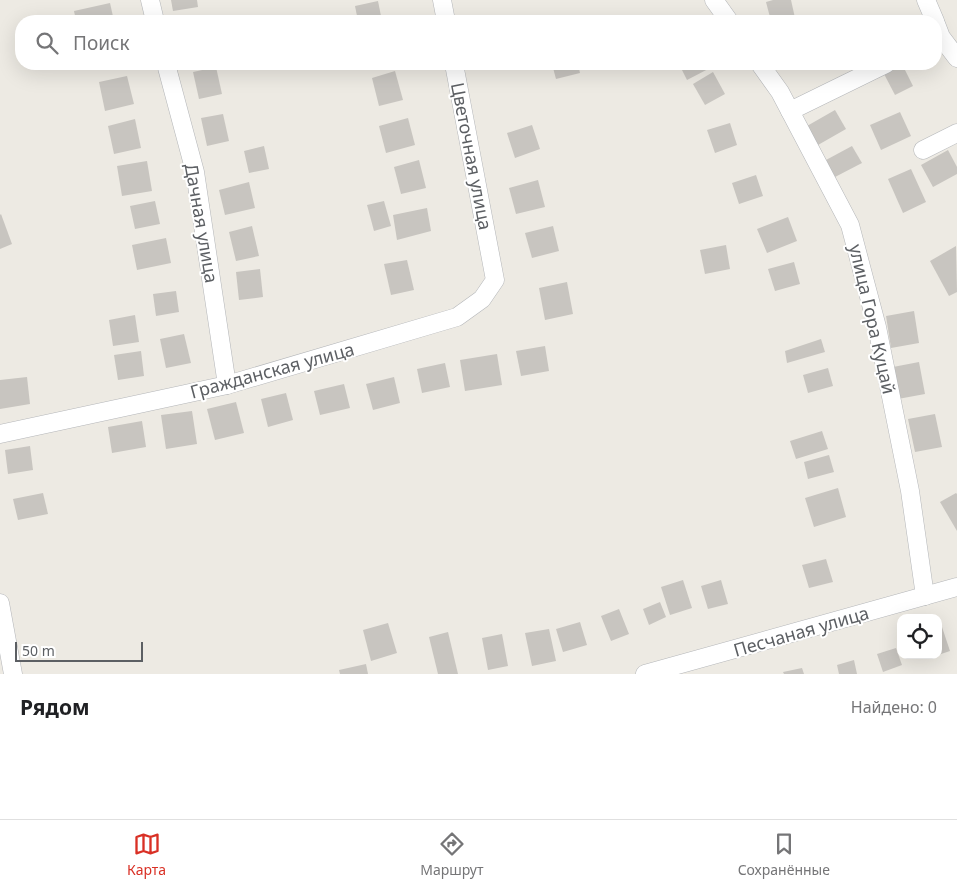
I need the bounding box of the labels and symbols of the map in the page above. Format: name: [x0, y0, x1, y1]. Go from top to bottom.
street label: Цветочная улица: [446, 80, 498, 232]
street label: Дачная улица: [180, 161, 224, 285]
street label: улица Гора Куцай: [844, 242, 902, 396]
street label: Гражданская улица: [187, 337, 357, 403]
street label: Песчаная улица: [731, 600, 871, 662]
scale bar: [15, 639, 142, 662]

